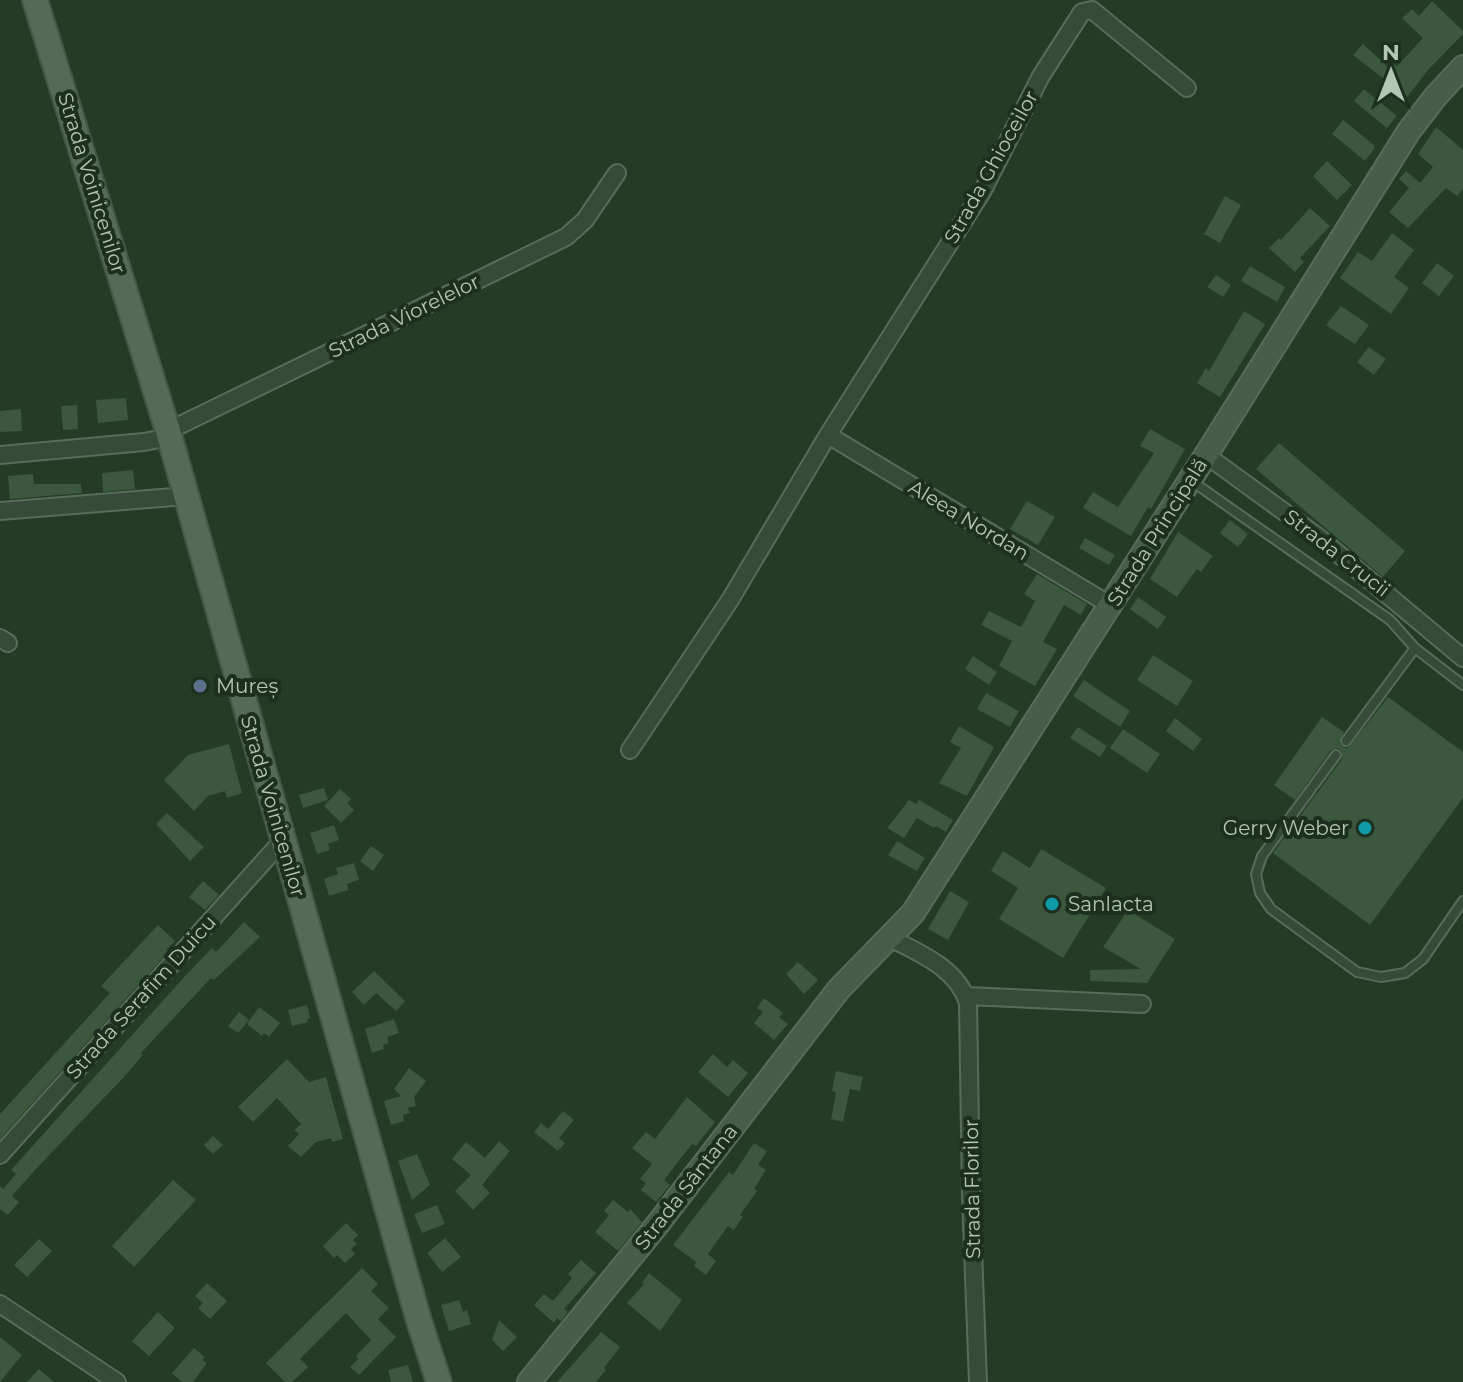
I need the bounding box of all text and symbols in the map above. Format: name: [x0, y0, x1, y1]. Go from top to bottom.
north arrow: [1351, 32, 1431, 112]
text: N: [1382, 39, 1400, 66]
street label: Strada Ghioceilor: [939, 86, 1043, 248]
street label: Strada Voinicenilor: [53, 90, 131, 276]
street label: Strada Viorelelor: [325, 269, 483, 363]
street label: Strada Principală: [1102, 454, 1212, 610]
street label: Aleea Nordan: [904, 475, 1034, 565]
street label: Strada Crucii: [1279, 504, 1395, 602]
place label: Mureș: [216, 674, 278, 699]
marker: Mureș: [191, 677, 209, 695]
street label: Strada Voinicenilor: [236, 712, 310, 900]
place label: Gerry Weber: [1223, 816, 1349, 840]
marker: Gerry Weber: [1356, 819, 1374, 837]
place label: Sanlacta: [1068, 892, 1154, 916]
marker: Sanlacta: [1043, 895, 1061, 913]
street label: Strada Serafim Duicu: [61, 910, 221, 1084]
street label: Strada Florilor: [959, 1119, 985, 1259]
street label: Strada Sântana: [630, 1120, 742, 1254]

